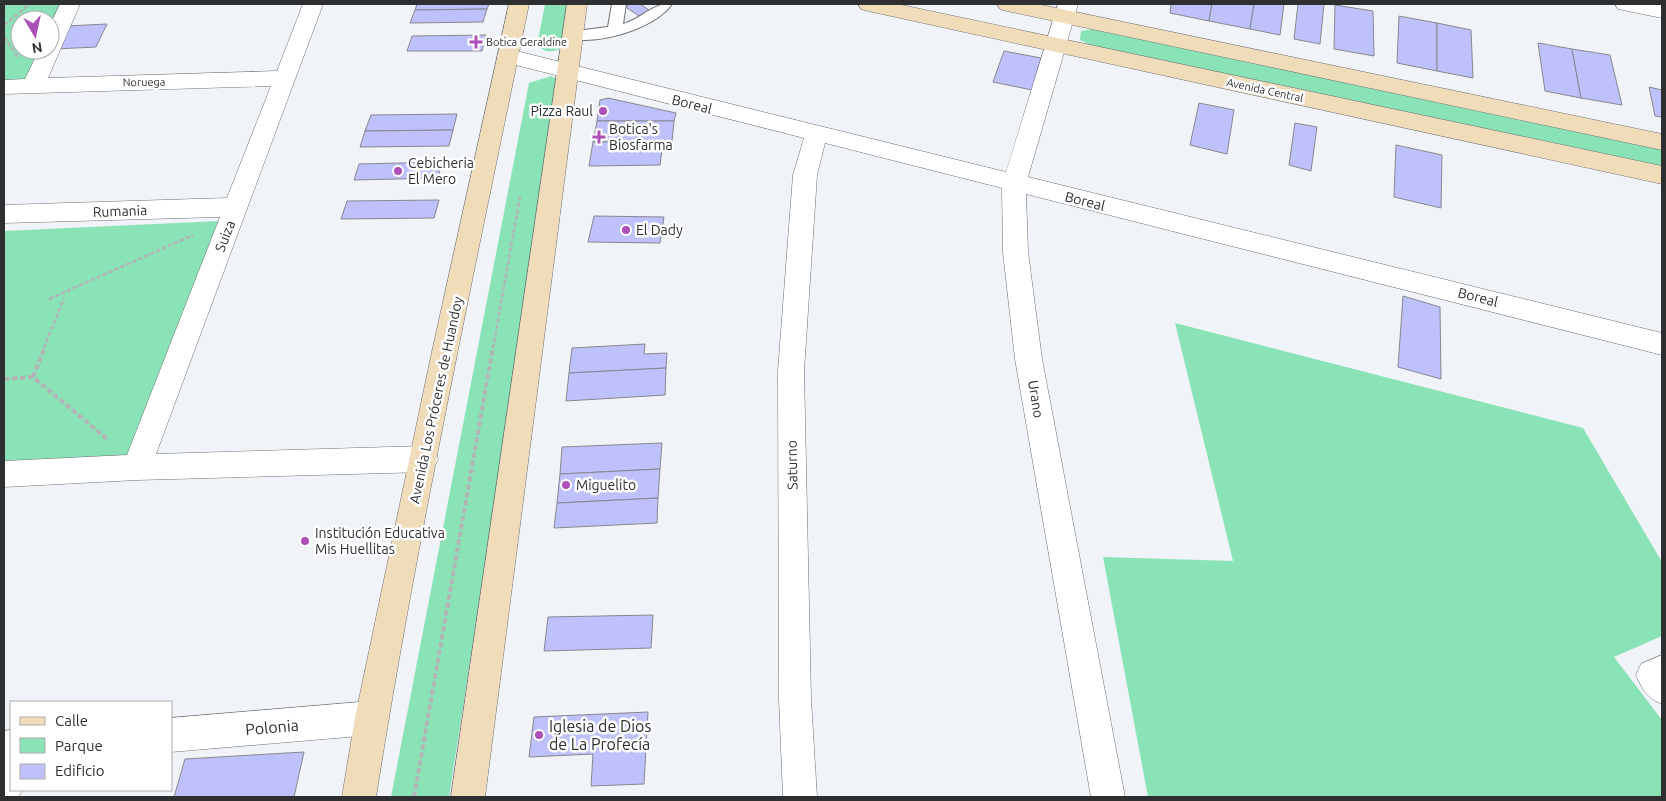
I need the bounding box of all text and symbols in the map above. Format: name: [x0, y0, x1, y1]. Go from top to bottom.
north arrow: [10, 10, 60, 60]
marker: Botica Geraldine: [470, 36, 482, 48]
place label: Botica Geraldine: [486, 36, 567, 48]
text: N: [31, 39, 43, 57]
street label: Noruega: [123, 76, 165, 88]
street label: Avenida Central: [1226, 76, 1305, 104]
street label: Boreal: [670, 91, 714, 117]
place label: Pizza Raul: [530, 103, 593, 119]
marker: Pizza Raul: [597, 105, 609, 117]
place label: Botica's Biosfarma: [609, 121, 673, 153]
marker: Botica's Biosfarma: [593, 131, 605, 143]
place label: Cebicheria El Mero: [408, 155, 474, 187]
marker: Cebicheria El Mero: [392, 165, 404, 177]
street label: Boreal: [1063, 188, 1107, 214]
street label: Rumania: [92, 202, 148, 220]
street label: Suiza: [212, 218, 238, 254]
place label: El Dady: [636, 222, 683, 238]
marker: El Dady: [620, 224, 632, 236]
street label: Boreal: [1456, 284, 1500, 310]
street label: Avenida Los Próceres de Huandoy: [406, 295, 466, 505]
street label: Urano: [1025, 379, 1047, 419]
street label: Saturno: [784, 440, 800, 490]
place label: Miguelito: [576, 477, 636, 493]
marker: Miguelito: [560, 479, 572, 491]
place label: Institución Educativa Mis Huellitas: [315, 525, 445, 557]
marker: Institución Educativa Mis Huellitas: [299, 535, 311, 547]
legend: [10, 701, 172, 791]
text: Calle: [55, 712, 88, 729]
street label: Polonia: [245, 716, 299, 738]
place label: Iglesia de Dios de La Profecía: [549, 717, 651, 753]
marker: Iglesia de Dios de La Profecía: [533, 729, 545, 741]
text: Parque: [55, 737, 103, 754]
text: Edificio: [55, 762, 104, 779]

